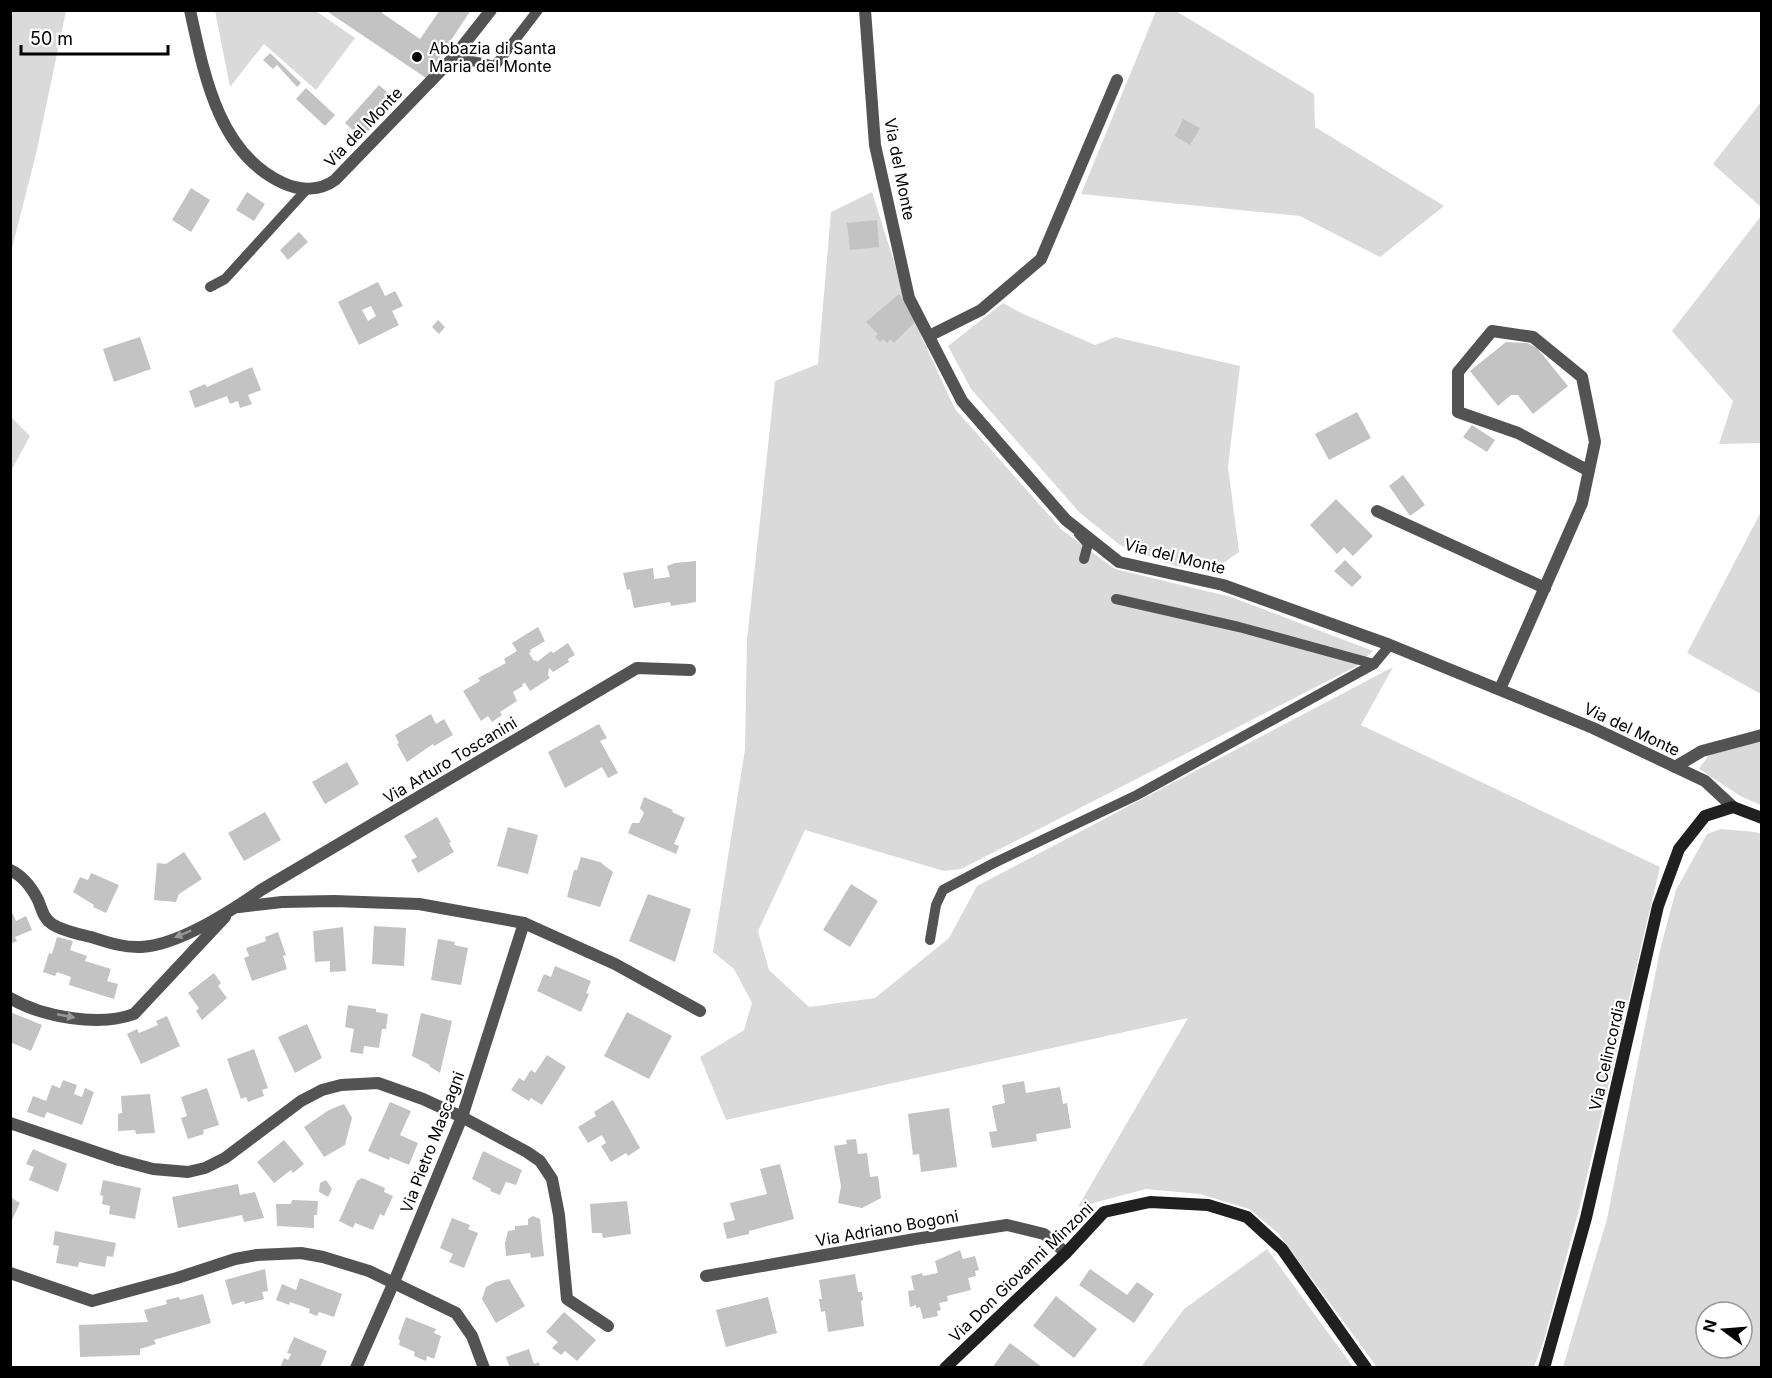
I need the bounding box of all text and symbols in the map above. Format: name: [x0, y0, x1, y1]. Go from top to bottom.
scale bar: [21, 18, 168, 56]
text: 50 m: [30, 28, 73, 49]
place label: Abbazia di Santa Maria del Monte: [429, 38, 556, 76]
marker: Abbazia di Santa Maria del Monte: [410, 50, 424, 64]
street label: Via del Monte: [320, 83, 406, 171]
street label: Via del Monte: [880, 116, 920, 222]
street label: Via del Monte: [1122, 534, 1228, 578]
street label: Via del Monte: [1581, 698, 1683, 760]
street label: Via Arturo Toscanini: [380, 712, 520, 808]
one-way arrow: [173, 929, 191, 939]
street label: Via Celincordia: [1584, 997, 1630, 1113]
one-way arrow: [56, 1012, 75, 1021]
street label: Via Pietro Mascagni: [396, 1068, 468, 1216]
street label: Via Don Giovanni Minzoni: [945, 1198, 1097, 1346]
street label: Via Adriano Bogoni: [814, 1206, 960, 1250]
north arrow: [1694, 1300, 1754, 1360]
text: N: [1698, 1317, 1721, 1334]

